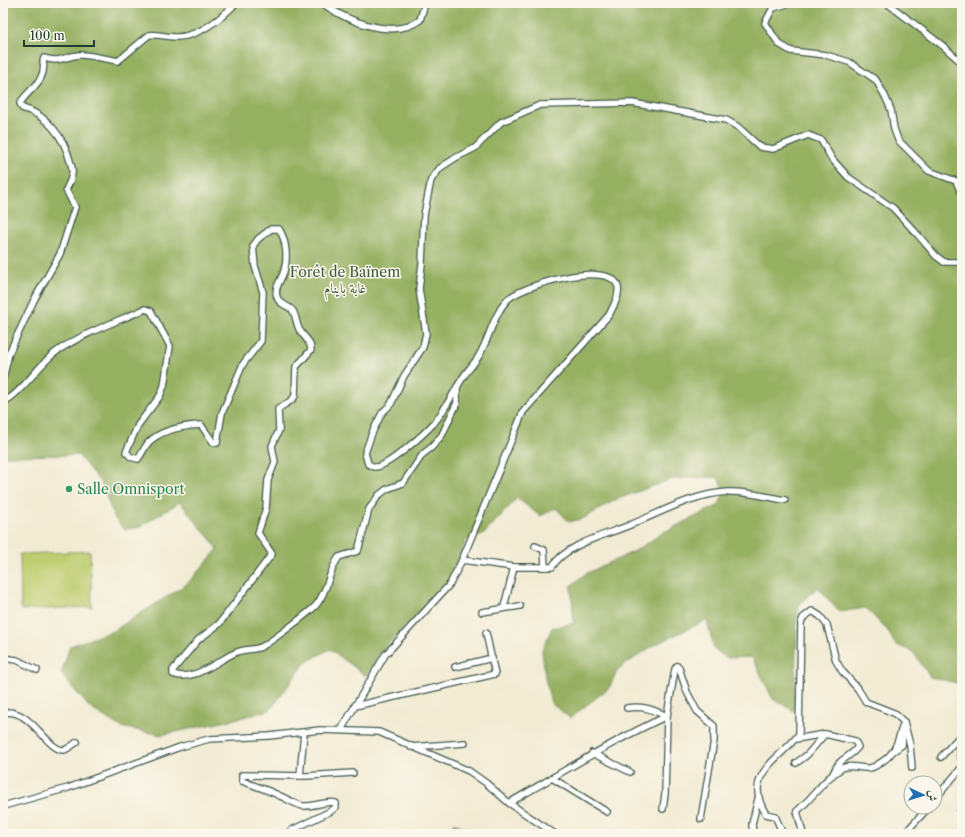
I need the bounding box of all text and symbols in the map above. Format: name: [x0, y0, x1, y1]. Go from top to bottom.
scale bar: [24, 22, 94, 48]
text: 100 m: [30, 28, 65, 43]
park label: Forêt de Baïnem غابة باينام: [290, 263, 400, 301]
place label: Salle Omnisport: [77, 480, 184, 498]
marker: Salle Omnisport: [64, 484, 74, 494]
north arrow: [903, 775, 943, 815]
text: ش: [926, 790, 940, 802]

